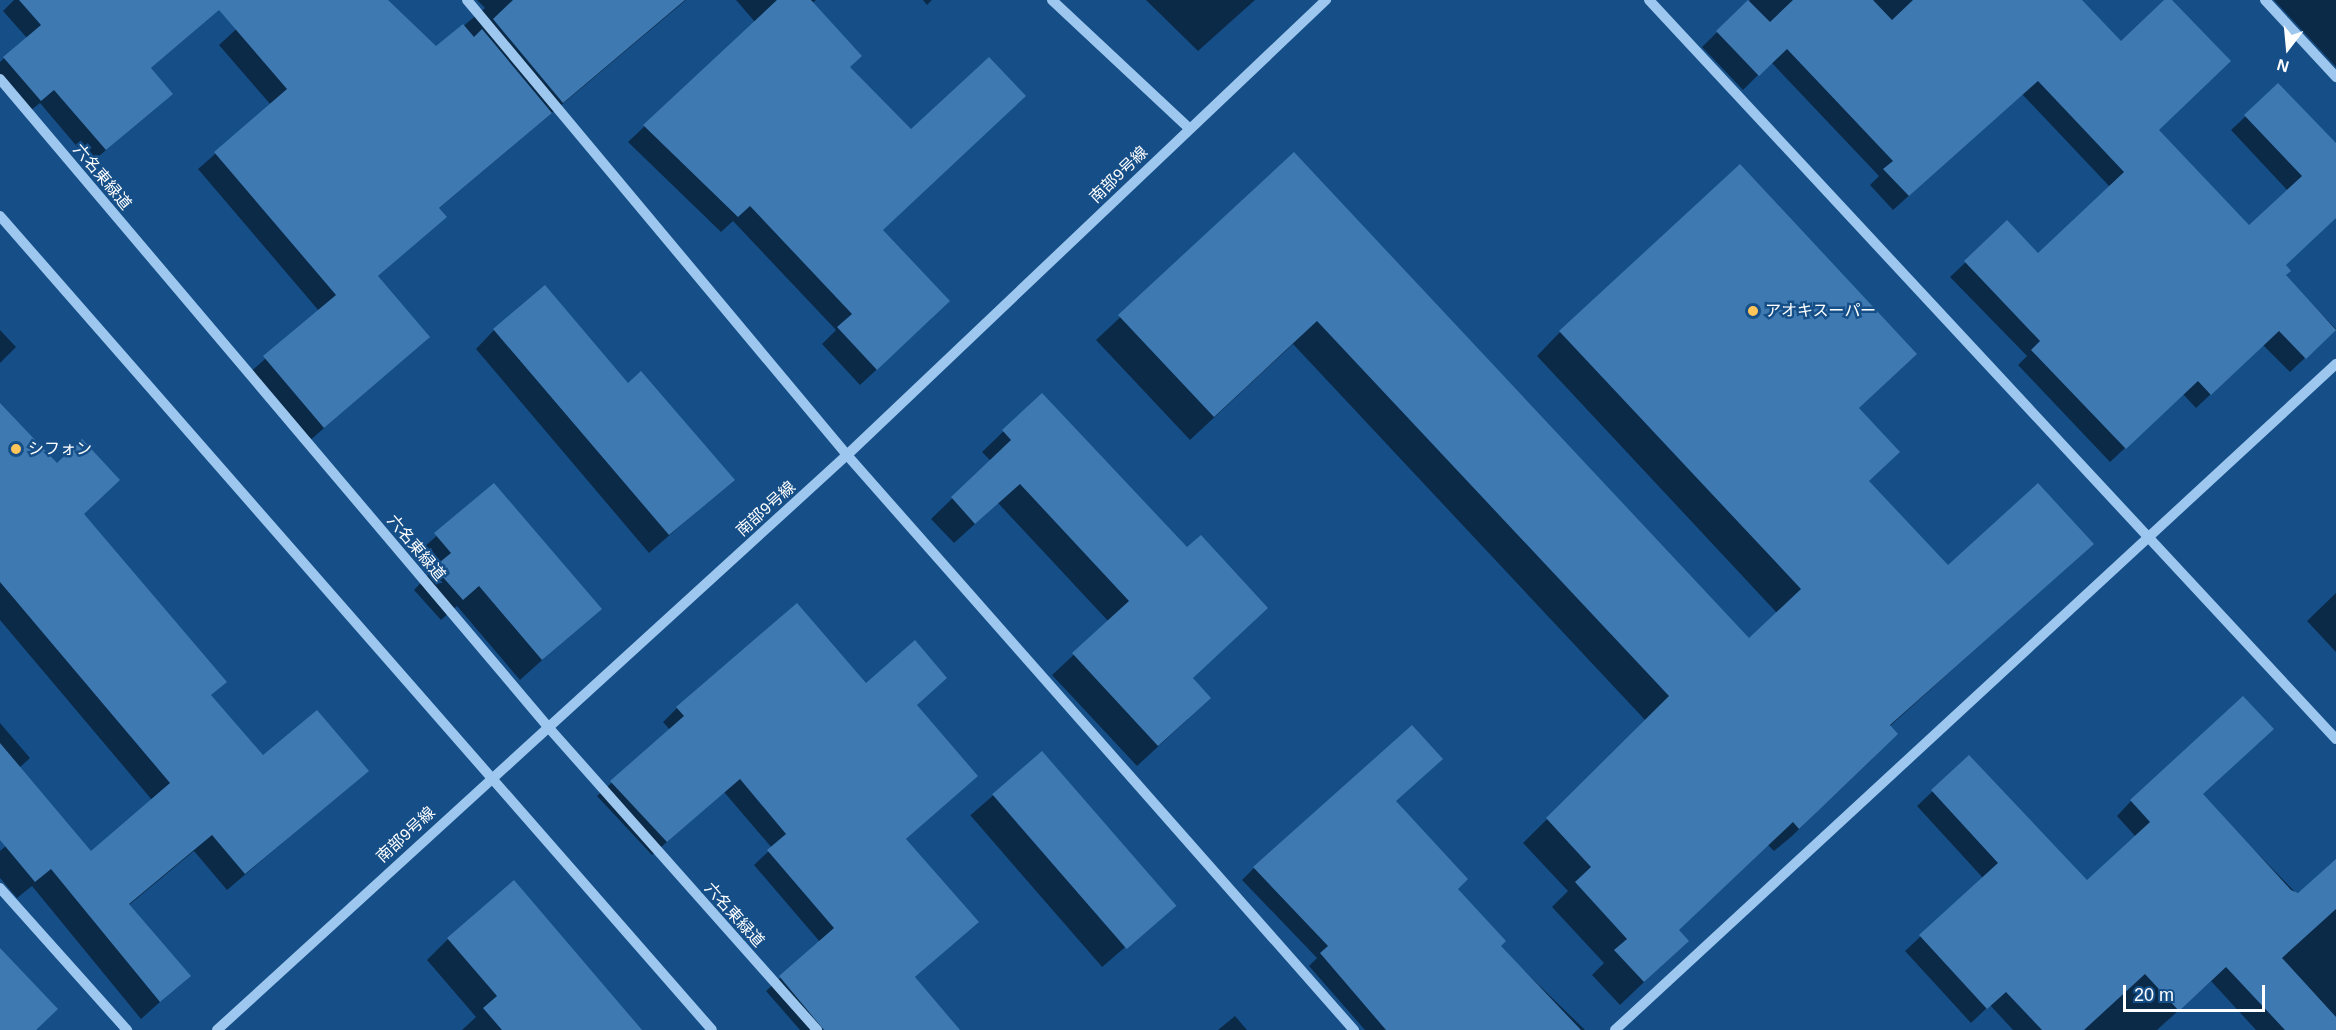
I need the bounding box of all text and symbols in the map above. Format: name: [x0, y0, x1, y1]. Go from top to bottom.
north arrow: [2258, 18, 2318, 78]
text: N: [2275, 56, 2291, 76]
street label: 六名東緑道: [69, 140, 135, 214]
street label: 南部9号線: [1086, 143, 1152, 207]
place label: アオキスーパー: [1765, 301, 1877, 321]
marker: アオキスーパー: [1746, 304, 1760, 318]
place label: シフォン: [28, 439, 92, 459]
marker: シフォン: [9, 442, 23, 456]
street label: 南部9号線: [732, 477, 800, 541]
street label: 六名東緑道: [383, 511, 449, 585]
street label: 南部9号線: [373, 803, 439, 867]
street label: 六名東緑道: [700, 879, 768, 951]
scale bar: [2126, 973, 2268, 1011]
text: 20 m: [2134, 985, 2174, 1005]

